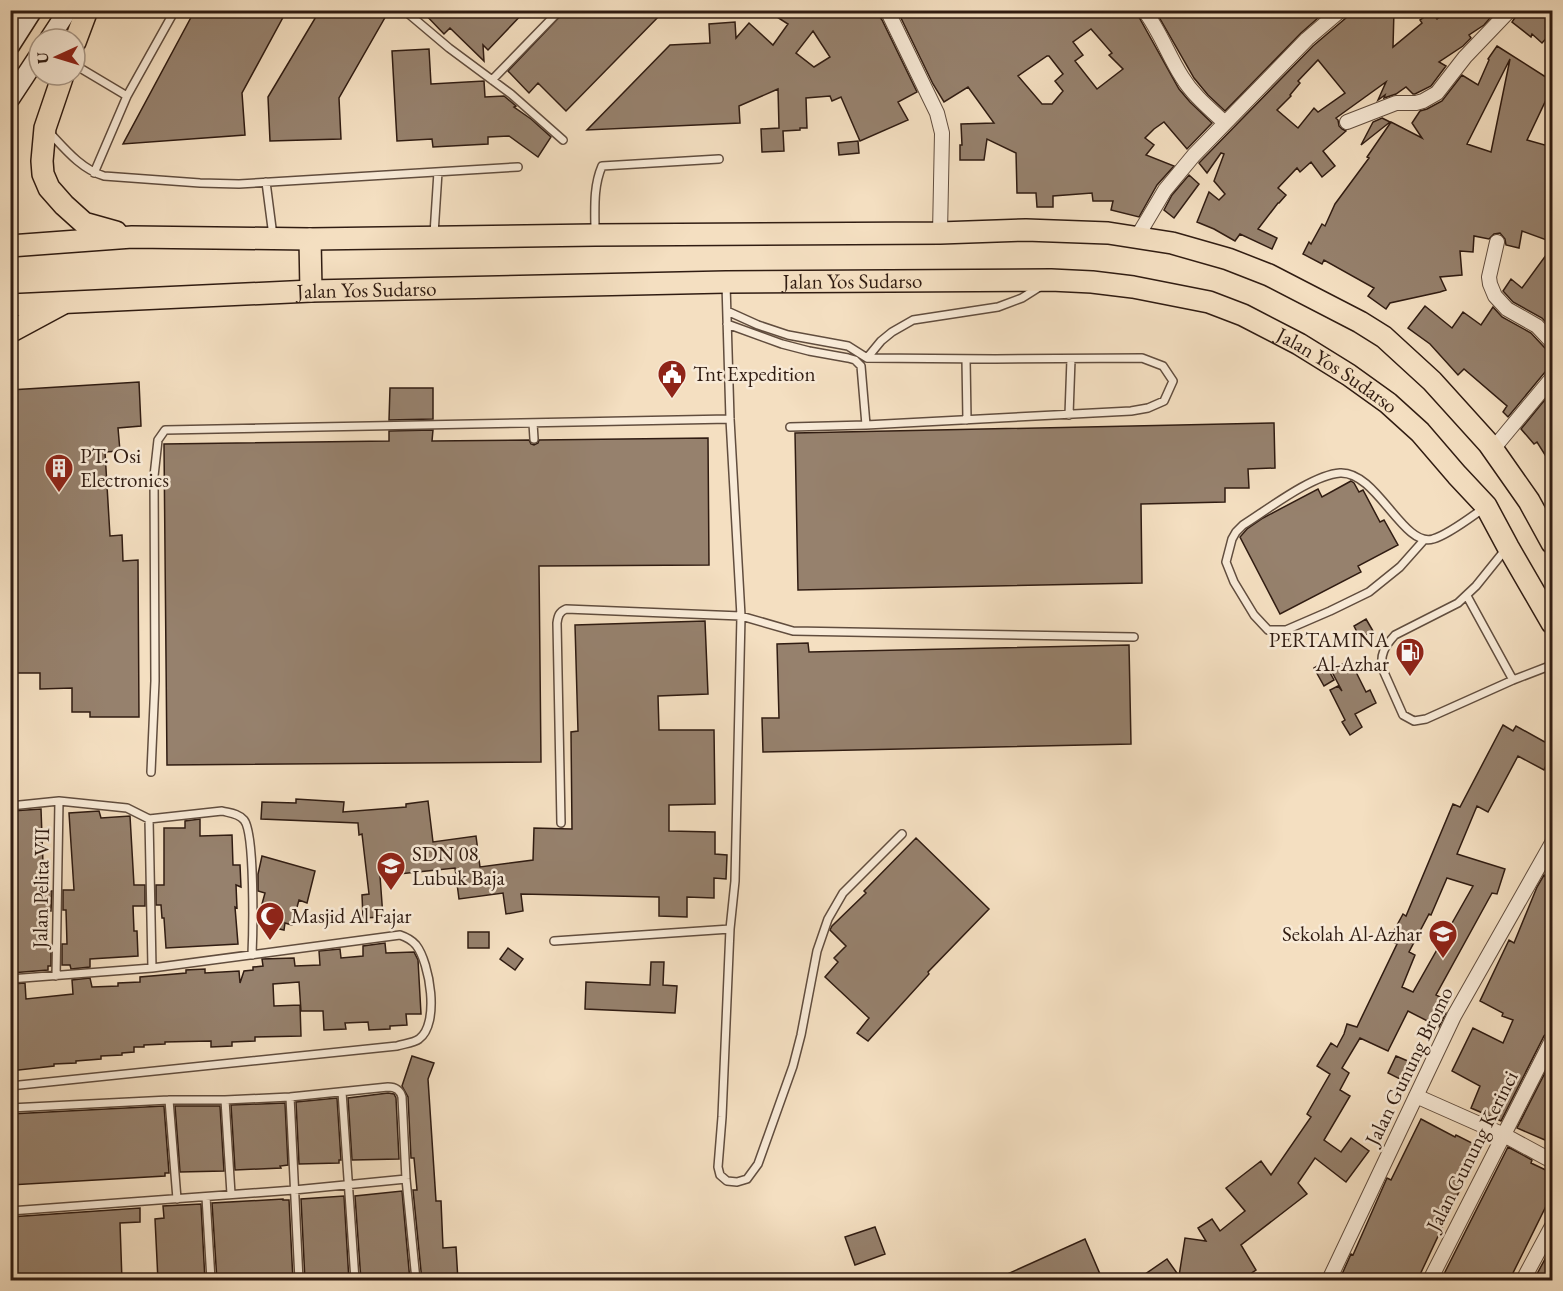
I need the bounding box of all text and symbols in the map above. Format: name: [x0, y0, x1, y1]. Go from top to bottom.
north arrow: [27, 27, 87, 87]
text: U: [32, 51, 53, 65]
street label: Jalan Yos Sudarso: [781, 267, 923, 295]
street label: Jalan Yos Sudarso: [294, 274, 437, 305]
street label: Jalan Yos Sudarso: [1270, 320, 1404, 419]
public building icon: Tnt Expedition: [656, 358, 688, 400]
place label: Tnt Expedition: [693, 360, 816, 387]
place label: PT. Osi Electronics: [80, 442, 169, 493]
building icon: PT. Osi Electronics: [43, 452, 75, 494]
place label: PERTAMINA Al-Azhar: [1269, 626, 1389, 677]
fuel station icon: PERTAMINA Al-Azhar: [1394, 636, 1426, 678]
street label: Jalan Pelita VII: [26, 827, 55, 951]
place label: SDN 08 Lubuk Baja: [412, 840, 506, 891]
school or university icon: SDN 08 Lubuk Baja: [375, 850, 407, 892]
mosque icon: Masjid Al Fajar: [254, 900, 286, 942]
place label: Masjid Al Fajar: [291, 902, 412, 929]
school or university icon: Sekolah Al-Azhar: [1427, 918, 1459, 960]
place label: Sekolah Al-Azhar: [1282, 920, 1422, 947]
street label: Jalan Gunung Bromo: [1357, 982, 1459, 1152]
street label: Jalan Gunung Kerinci: [1419, 1066, 1524, 1237]

